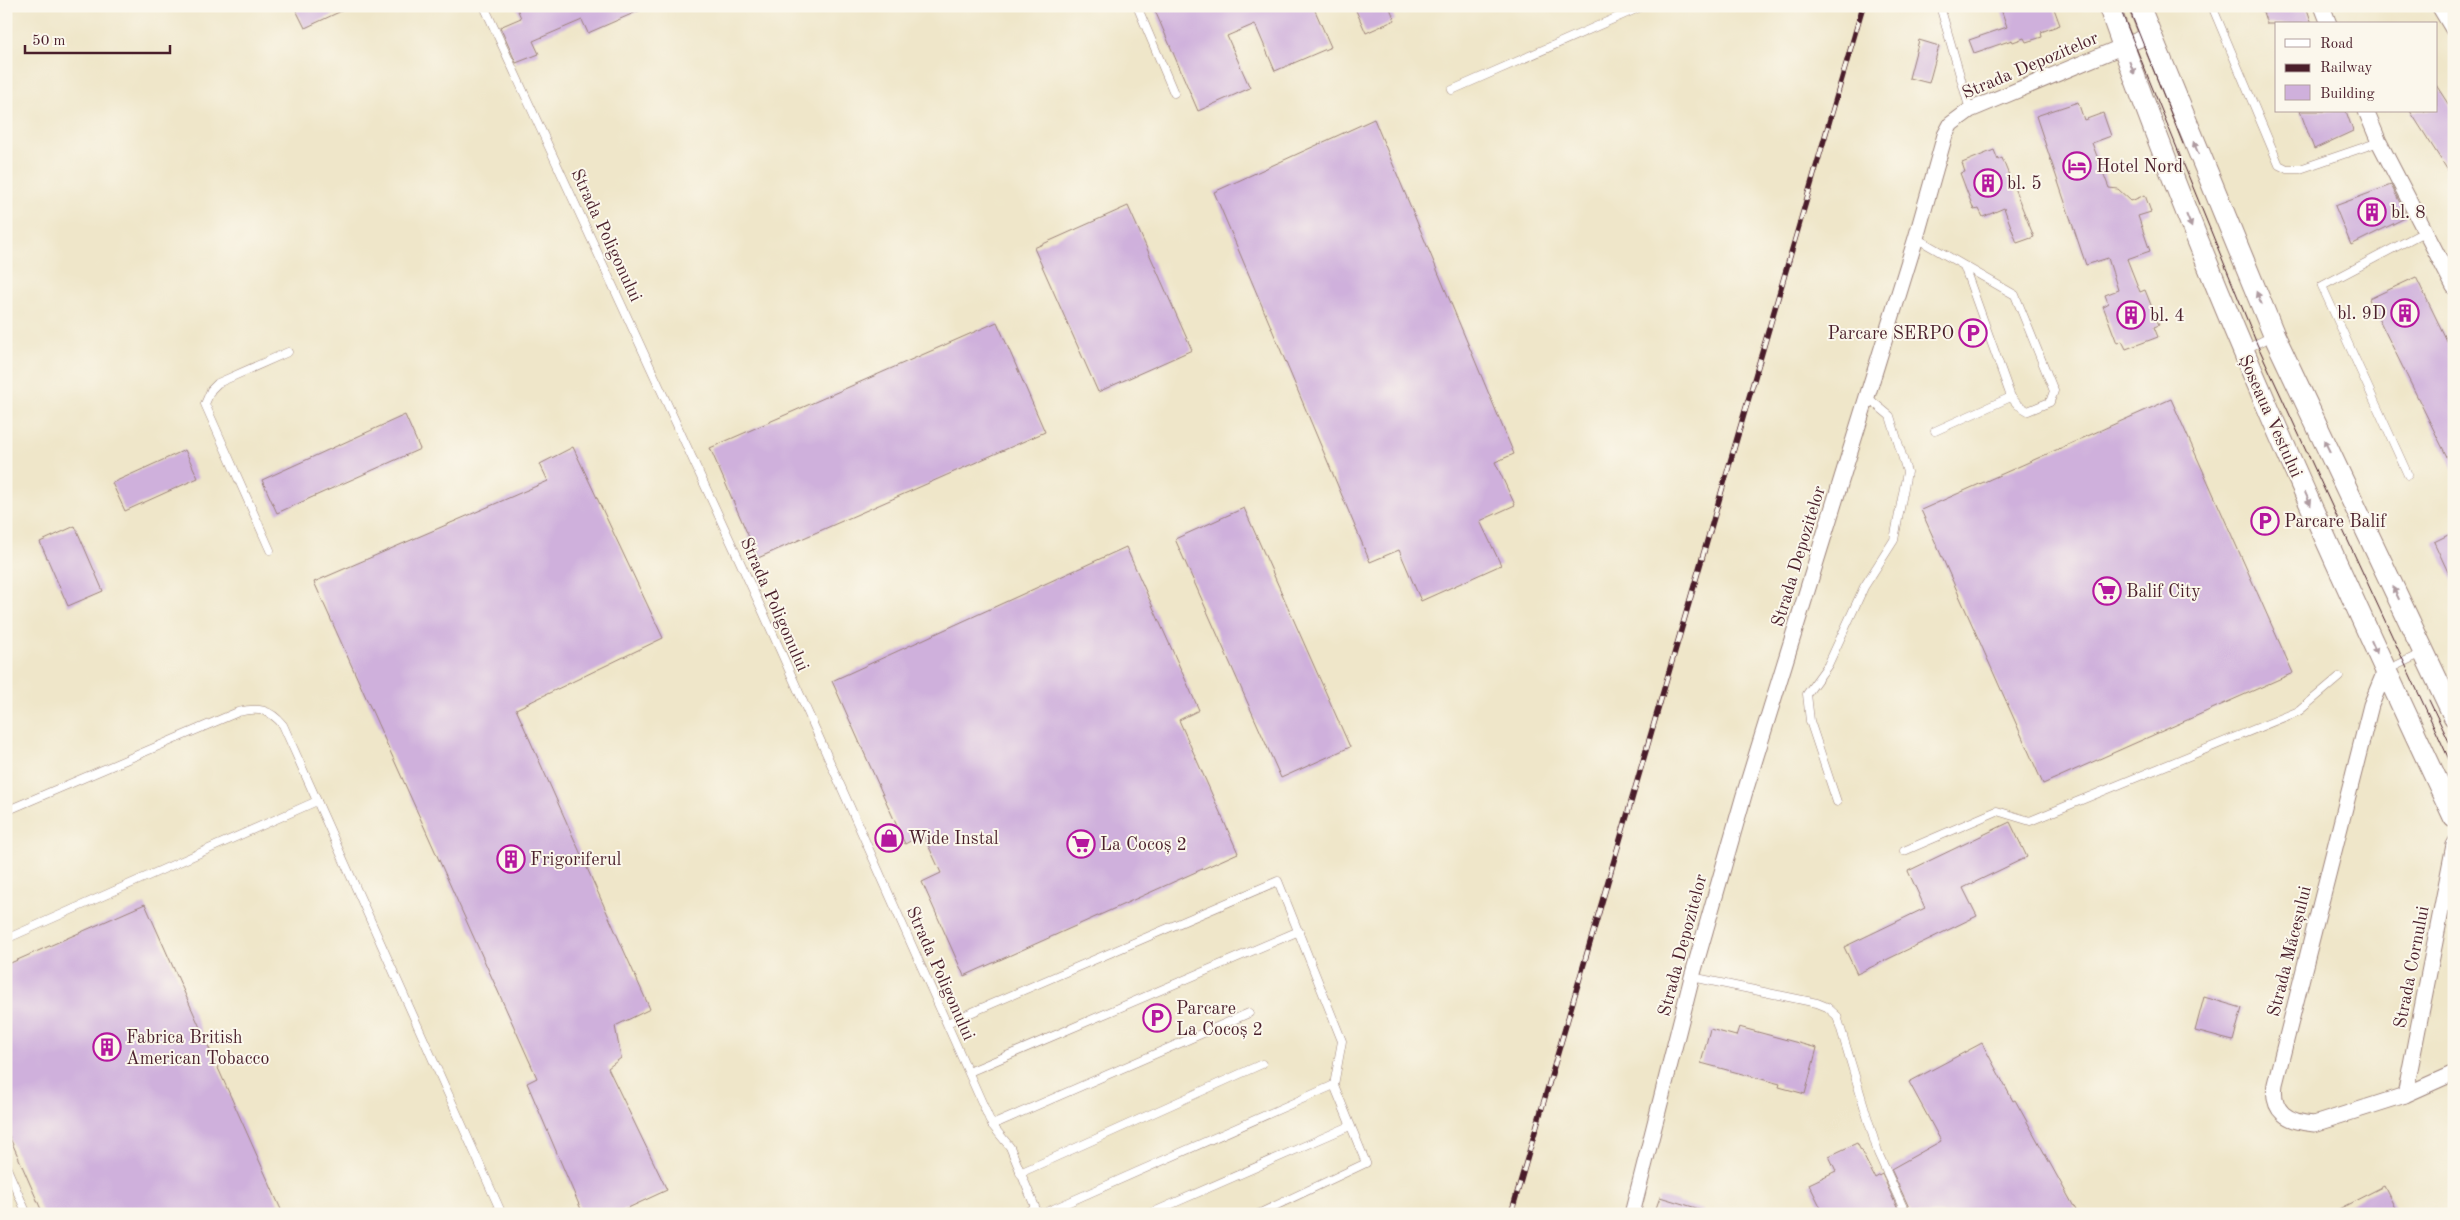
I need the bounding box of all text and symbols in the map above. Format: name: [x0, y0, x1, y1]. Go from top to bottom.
scale bar: [25, 22, 170, 54]
legend: [2275, 22, 2438, 112]
street label: Strada Depozitelor: [1960, 29, 2102, 103]
text: 50 m: [32, 34, 66, 49]
text: Road: [2320, 37, 2354, 52]
one-way arrow: [2129, 61, 2137, 75]
text: Railway: [2320, 61, 2373, 76]
text: Building: [2320, 87, 2375, 102]
one-way arrow: [2191, 141, 2199, 156]
hotel icon: Hotel Nord: [2062, 151, 2092, 181]
place label: Hotel Nord: [2096, 158, 2183, 176]
street label: Strada Poligonului: [567, 166, 645, 305]
building icon: bl. 5: [1973, 168, 2003, 198]
place label: bl. 5: [2007, 175, 2042, 193]
building icon: bl. 8: [2357, 197, 2387, 227]
place label: bl. 8: [2391, 204, 2426, 222]
one-way arrow: [2186, 213, 2194, 228]
one-way arrow: [2254, 291, 2262, 305]
building icon: bl. 9D: [2390, 298, 2420, 328]
building icon: bl. 4: [2116, 300, 2146, 330]
place label: bl. 9D: [2337, 305, 2386, 323]
place label: bl. 4: [2150, 307, 2185, 325]
parking icon: Parcare SERPO: [1958, 318, 1988, 348]
place label: Parcare SERPO: [1828, 325, 1954, 343]
street label: Șoseaua Vestului: [2234, 352, 2305, 481]
one-way arrow: [2323, 439, 2331, 453]
street label: Strada Depozitelor: [1769, 483, 1829, 629]
one-way arrow: [2304, 492, 2312, 506]
parking icon: Parcare Balif: [2250, 506, 2280, 536]
place label: Parcare Balif: [2284, 513, 2387, 531]
street label: Strada Poligonului: [737, 535, 812, 674]
supermarket icon: Balif City: [2092, 576, 2122, 606]
place label: Balif City: [2126, 583, 2201, 601]
one-way arrow: [2391, 586, 2399, 600]
one-way arrow: [2371, 640, 2379, 654]
shop icon: Wide Instal: [874, 823, 904, 853]
supermarket icon: La Cocoș 2: [1066, 829, 1096, 859]
place label: Wide Instal: [908, 830, 999, 848]
place label: La Cocoș 2: [1100, 836, 1187, 855]
building icon: Frigoriferul: [496, 844, 526, 874]
place label: Frigoriferul: [530, 851, 622, 869]
street label: Strada Depozitelor: [1655, 872, 1711, 1018]
street label: Strada Măceșului: [2265, 884, 2316, 1019]
street label: Strada Poligonului: [903, 904, 978, 1043]
street label: Strada Cornului: [2391, 904, 2433, 1030]
place label: Parcare La Cocoș 2: [1176, 1000, 1263, 1040]
parking icon: Parcare La Cocoș 2: [1142, 1003, 1172, 1033]
place label: Fabrica British American Tobacco: [126, 1029, 269, 1068]
building icon: Fabrica British American Tobacco: [92, 1032, 122, 1062]

